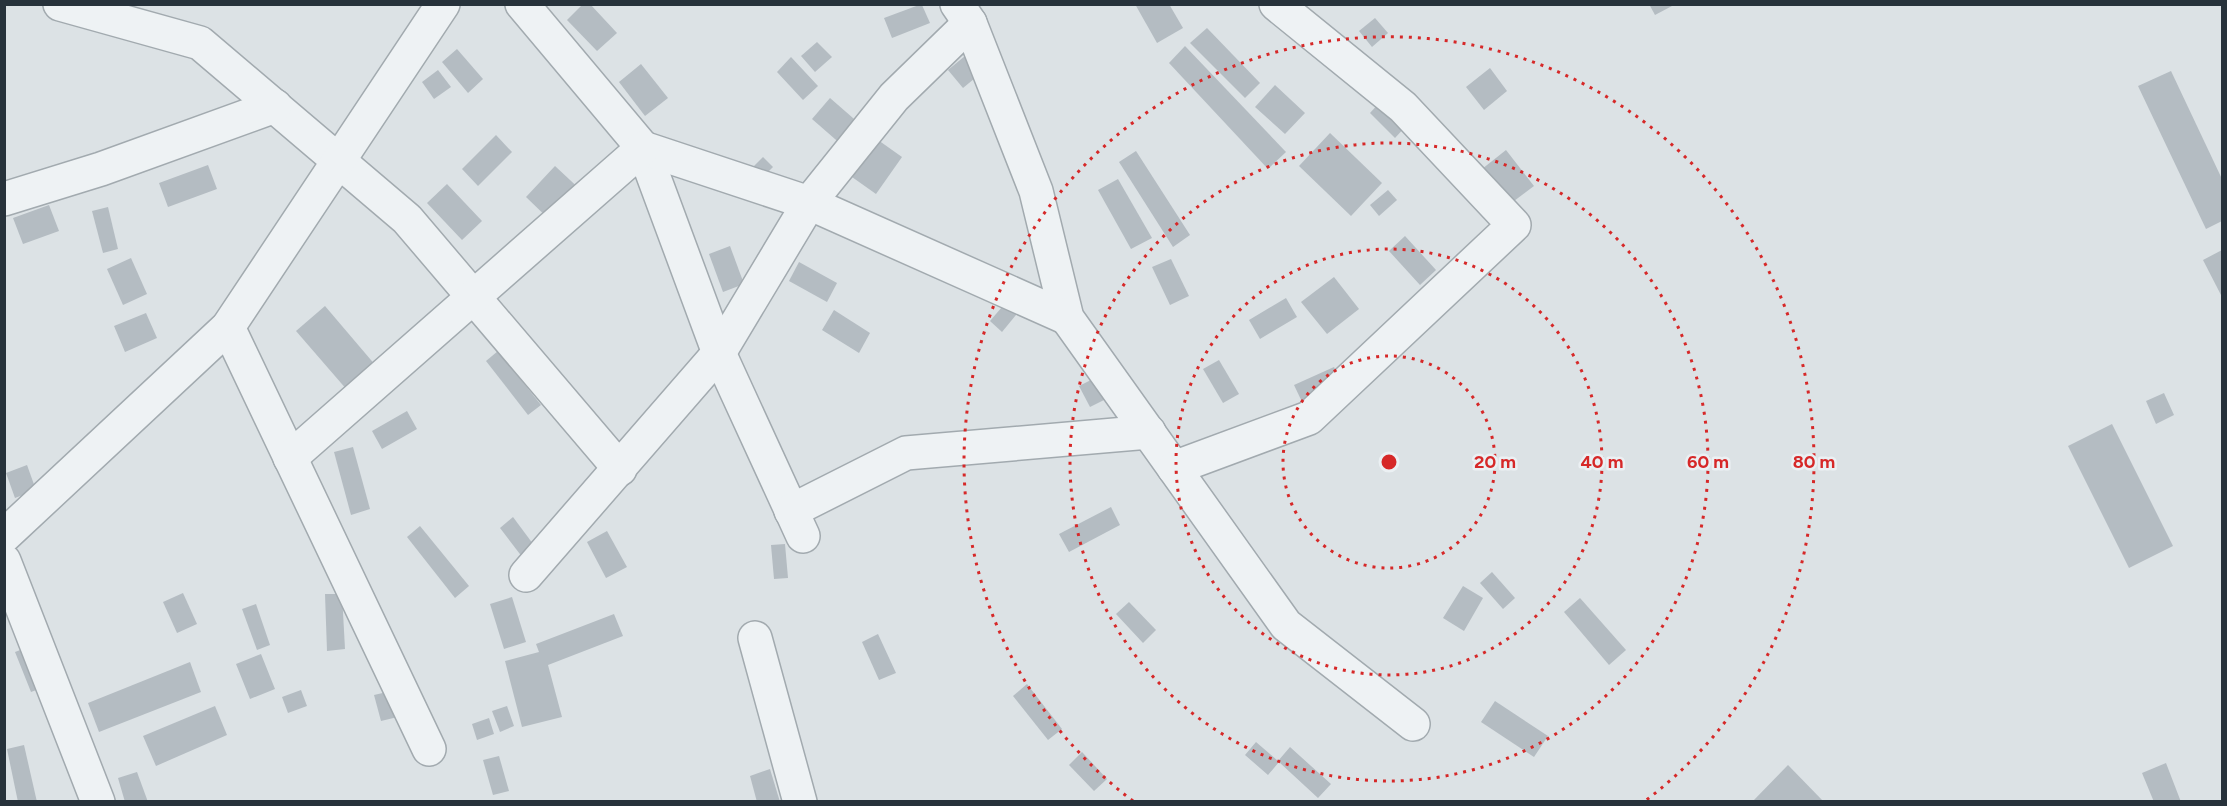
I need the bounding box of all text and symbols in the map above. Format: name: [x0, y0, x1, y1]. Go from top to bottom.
text: 20 m: [1474, 451, 1516, 473]
text: 40 m: [1580, 451, 1624, 473]
text: 60 m: [1687, 451, 1729, 473]
text: 80 m: [1793, 451, 1835, 473]
centre of rings: [1379, 452, 1399, 472]

